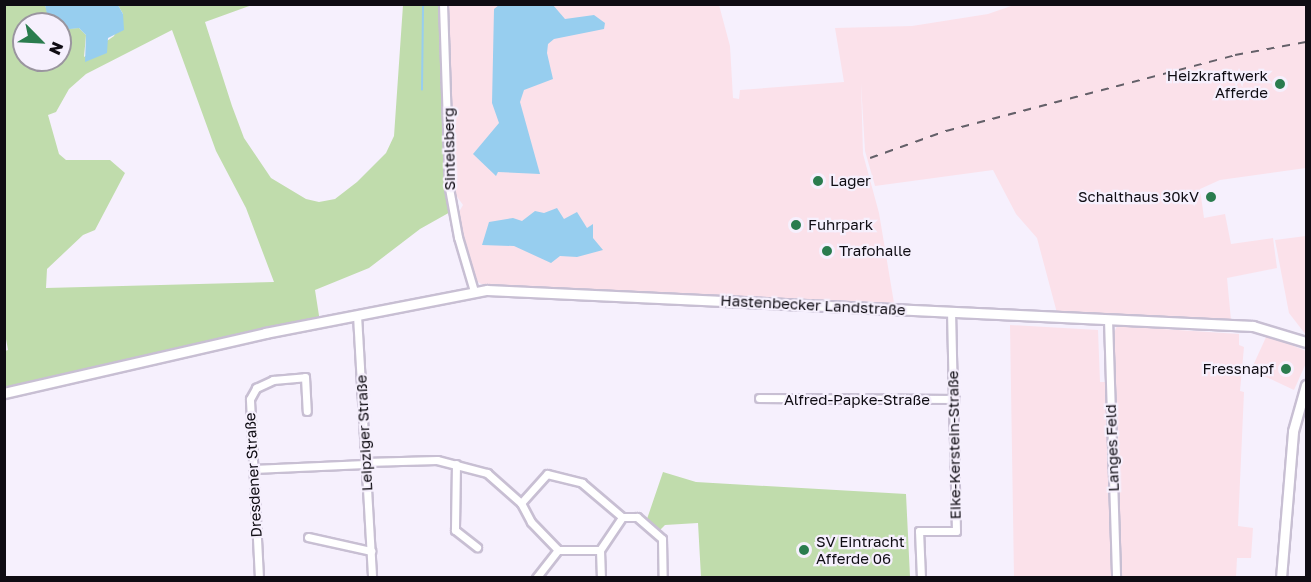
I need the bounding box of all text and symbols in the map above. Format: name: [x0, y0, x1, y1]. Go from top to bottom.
north arrow: [12, 12, 72, 72]
text: N: [45, 39, 68, 58]
place label: Heizkraftwerk Afferde: [1167, 66, 1268, 101]
marker: Heizkraftwerk Afferde: [1273, 77, 1287, 91]
street label: Sintelsberg: [439, 107, 459, 191]
place label: Lager: [830, 172, 871, 190]
marker: Lager: [811, 174, 825, 188]
place label: Schalthaus 30kV: [1078, 188, 1199, 206]
marker: Schalthaus 30kV: [1204, 190, 1218, 204]
place label: Fuhrpark: [808, 216, 873, 234]
marker: Fuhrpark: [789, 218, 803, 232]
place label: Trafohalle: [839, 242, 911, 260]
marker: Trafohalle: [820, 244, 834, 258]
street label: Hastenbecker Landstraße: [720, 291, 906, 319]
place label: Fressnapf: [1203, 360, 1274, 378]
marker: Fressnapf: [1279, 362, 1293, 376]
street label: Eike-Kerstein-Straße: [944, 370, 964, 520]
street label: Leipziger Straße: [352, 374, 376, 492]
street label: Alfred-Papke-Straße: [784, 391, 930, 409]
street label: Langes Feld: [1101, 404, 1123, 492]
street label: Dresdener Straße: [241, 412, 265, 538]
place label: SV Eintracht Afferde 06: [816, 532, 905, 567]
marker: SV Eintracht Afferde 06: [797, 543, 811, 557]

